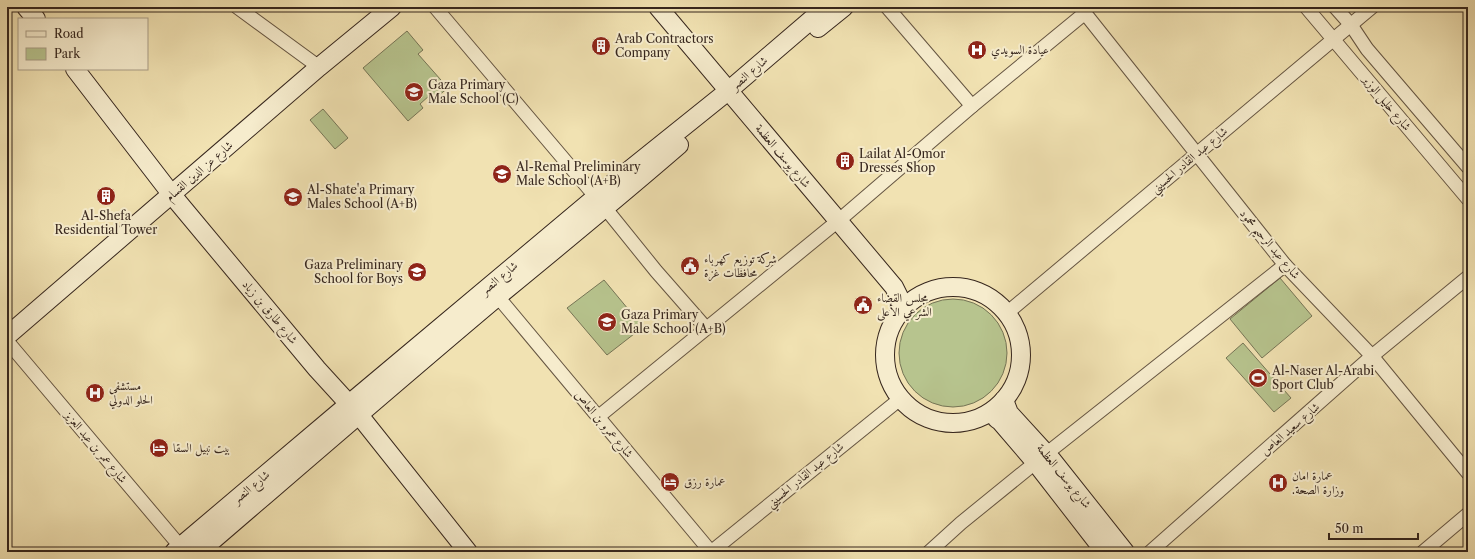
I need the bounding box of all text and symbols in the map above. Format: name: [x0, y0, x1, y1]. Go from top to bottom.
legend: [18, 18, 148, 70]
text: Road: [54, 26, 84, 41]
place label: Arab Contractors Company: [614, 31, 714, 60]
building icon: Arab Contractors Company: [590, 35, 612, 57]
hospital icon: عيادة السويدي: [966, 39, 988, 61]
place label: عيادة السويدي: [991, 42, 1049, 60]
text: Park: [54, 46, 81, 61]
street label: شارع النصر: [725, 52, 773, 97]
street label: شارع خليل الوزير: [1355, 70, 1415, 136]
place label: Gaza Primary Male School (C): [428, 77, 519, 106]
school or university icon: Gaza Primary Male School (C): [403, 81, 425, 103]
street label: شارع يوسف العظمة: [749, 121, 814, 193]
street label: شارع عبد القادر الحسيني: [1147, 123, 1233, 200]
street label: شارع عز الدين القسام: [162, 137, 238, 207]
place label: Lailat Al-Omor Dresses Shop: [859, 146, 945, 175]
building icon: Lailat Al-Omor Dresses Shop: [834, 150, 856, 172]
place label: Al-Remal Preliminary Male School (A+B): [515, 159, 641, 188]
school or university icon: Al-Remal Preliminary Male School (A+B): [491, 163, 513, 185]
place label: Al-Shate'a Primary Males School (A+B): [306, 182, 417, 211]
building icon: Al-Shefa Residential Tower: [95, 185, 117, 207]
school or university icon: Al-Shate'a Primary Males School (A+B): [282, 186, 304, 208]
street label: شارع عبد الرحيم محمود: [1233, 206, 1304, 285]
place label: Al-Shefa Residential Tower: [55, 208, 157, 237]
place label: شركة توزيع كهرباء محافظات غزة: [704, 251, 777, 282]
public building icon: شركة توزيع كهرباء محافظات غزة: [679, 255, 701, 277]
place label: Gaza Preliminary School for Boys: [304, 257, 403, 286]
street label: شارع النصر: [475, 257, 523, 302]
school or university icon: Gaza Preliminary School for Boys: [406, 261, 428, 283]
street label: شارع طارق بن زياد: [236, 277, 302, 349]
place label: مجلس القضاء الشرعي الأعلى: [877, 290, 932, 322]
public building icon: مجلس القضاء الشرعي الأعلى: [852, 294, 874, 316]
place label: Gaza Primary Male School (A+B): [621, 307, 726, 336]
school or university icon: Gaza Primary Male School (A+B): [596, 311, 618, 333]
place label: Al-Naser Al-Arabi Sport Club: [1271, 363, 1374, 392]
sports icon: Al-Naser Al-Arabi Sport Club: [1247, 367, 1269, 389]
place label: مستشفى الحلو الدولي: [109, 378, 153, 410]
hospital icon: مستشفى الحلو الدولي: [84, 382, 106, 404]
street label: شارع عمرو بن العاص: [569, 387, 637, 463]
street label: شارع سعيد العاص: [1257, 399, 1325, 461]
street label: شارع عمر بن عبد العزيز: [58, 406, 131, 488]
hotel icon: بيت نبيل السقا: [148, 437, 170, 459]
street label: شارع عبد القادر الحسيني: [763, 439, 850, 514]
place label: بيت نبيل السقا: [173, 440, 230, 457]
street label: شارع يوسف العظمة: [1031, 441, 1095, 514]
street label: شارع النصر: [227, 466, 275, 511]
place label: عمارة امان .وزارة الصحة: [1292, 468, 1344, 498]
hotel icon: عمارة رزق: [659, 471, 681, 493]
hospital icon: عمارة امان .وزارة الصحة: [1267, 472, 1289, 494]
place label: عمارة رزق: [684, 474, 726, 489]
scale bar: [1329, 515, 1418, 541]
text: 50 m: [1335, 521, 1364, 536]

